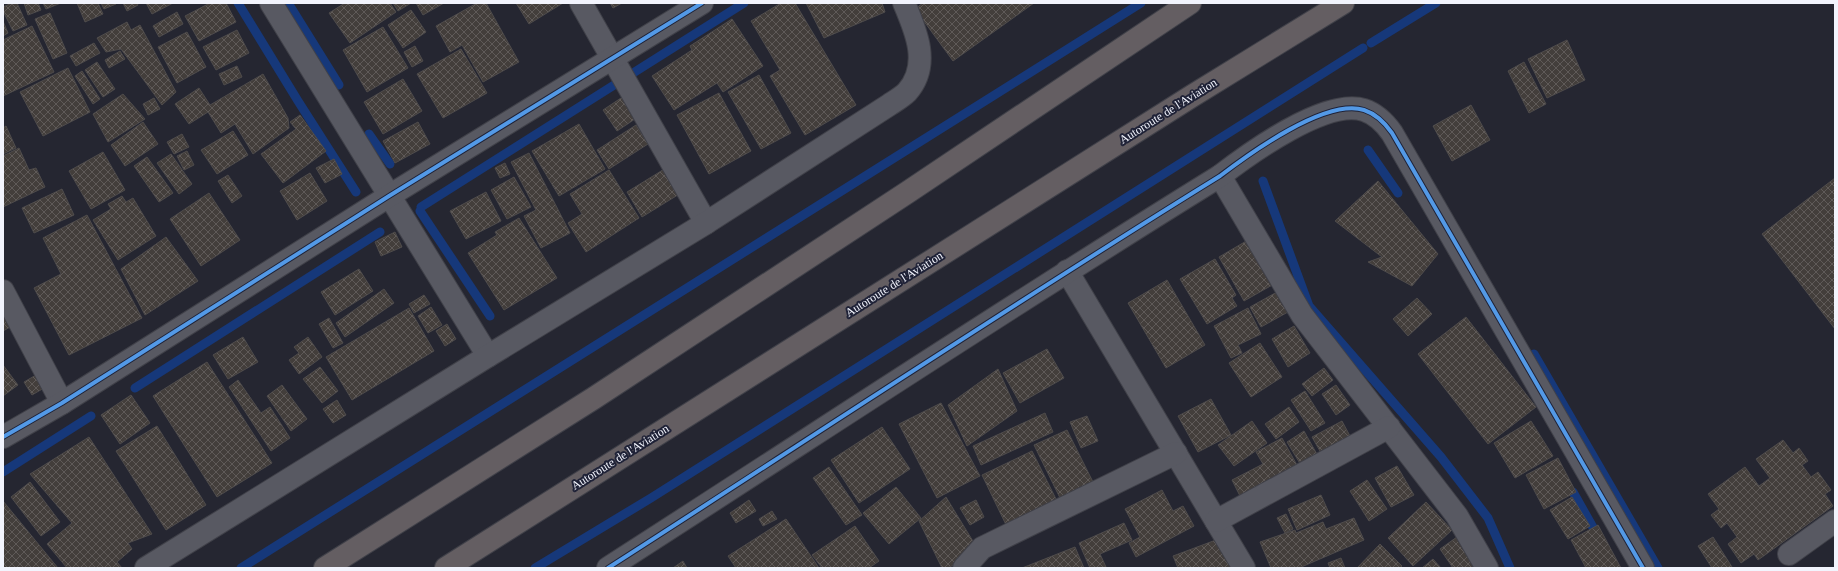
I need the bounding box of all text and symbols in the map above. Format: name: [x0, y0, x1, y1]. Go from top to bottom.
street label: Autoroute de l'Aviation: [1117, 75, 1219, 147]
street label: Autoroute de l'Aviation: [843, 248, 945, 320]
street label: Autoroute de l'Aviation: [569, 421, 671, 493]

